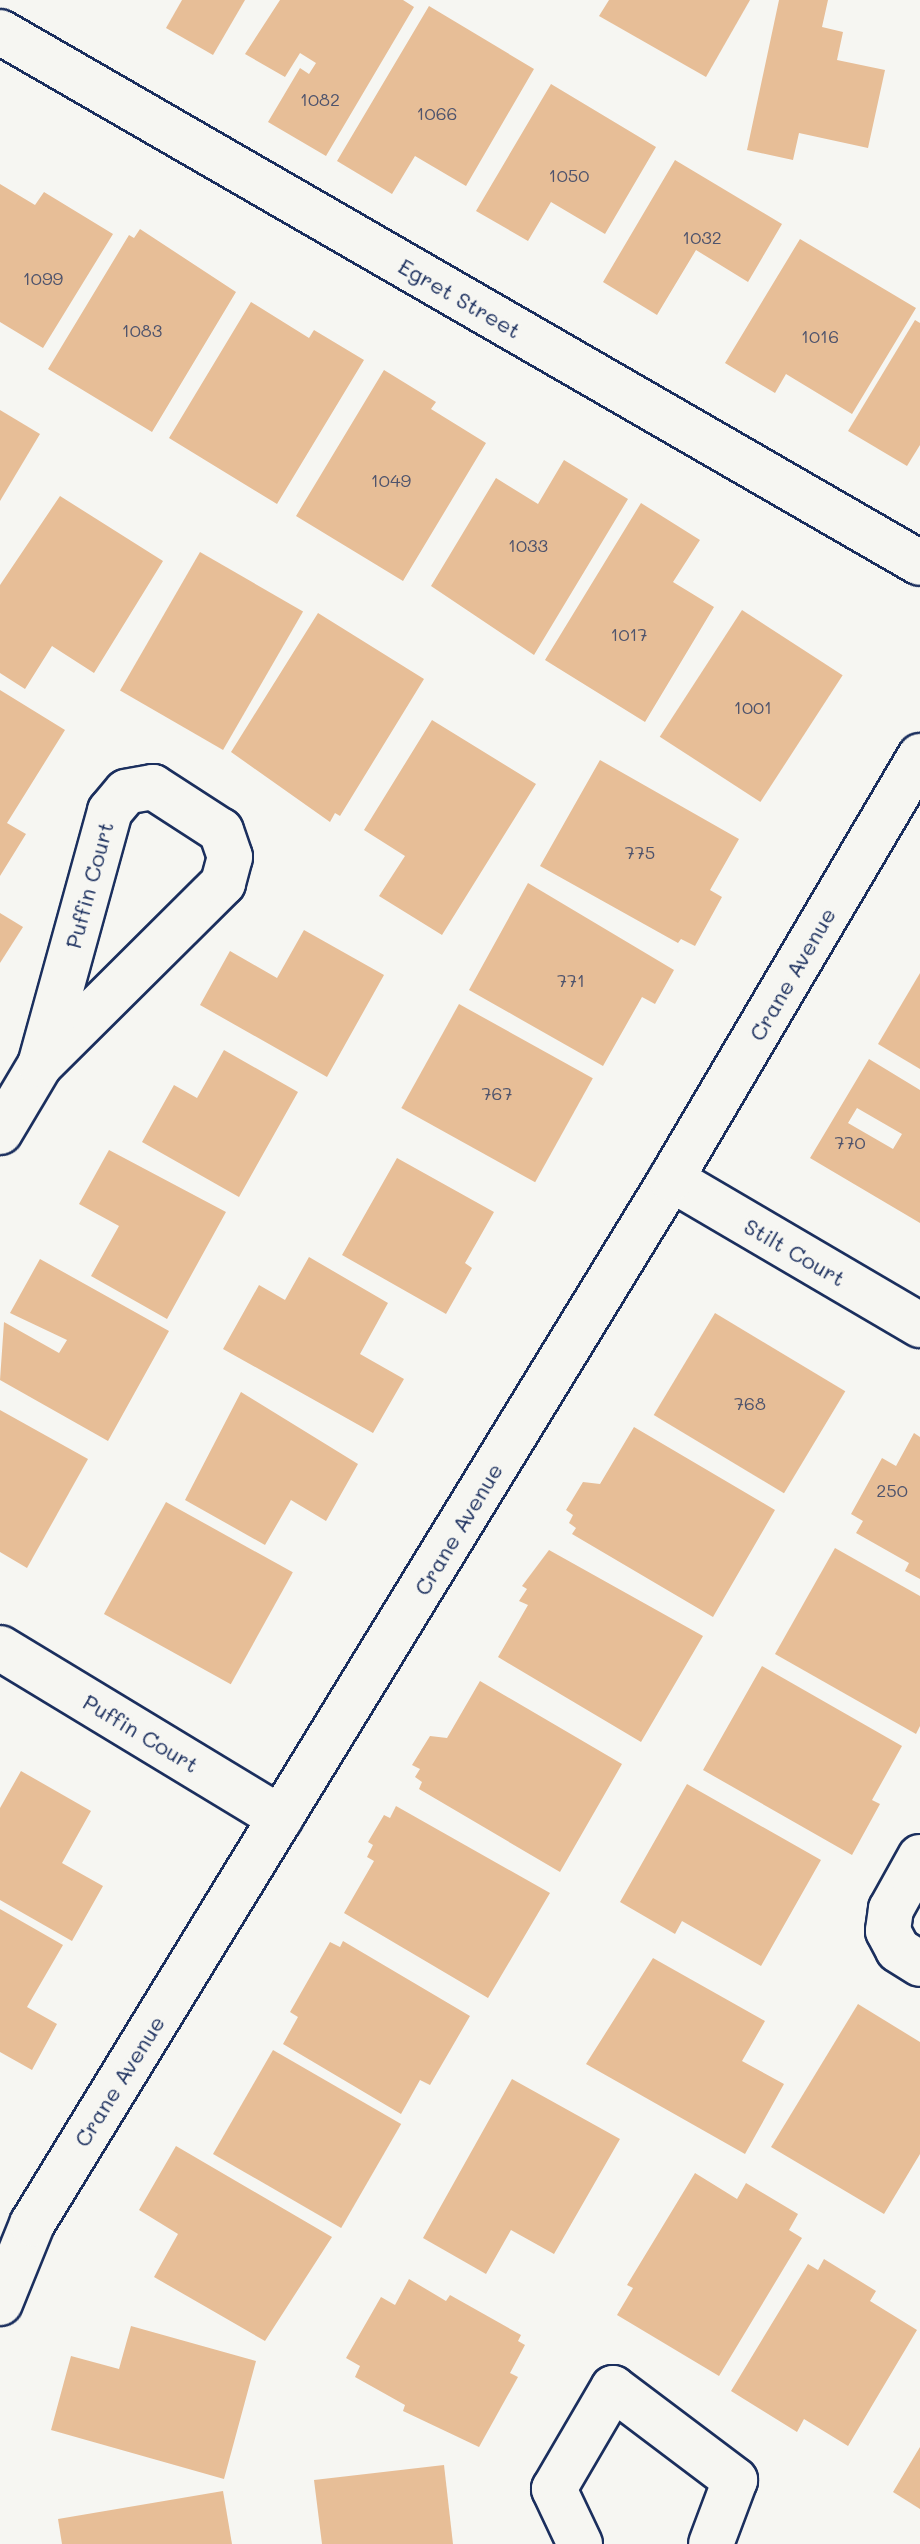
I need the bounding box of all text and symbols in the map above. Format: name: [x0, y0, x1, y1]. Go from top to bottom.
house number: 1082: [300, 88, 340, 110]
house number: 1066: [417, 102, 457, 124]
house number: 1050: [549, 164, 589, 186]
house number: 1032: [682, 226, 722, 248]
street label: Egret Street: [394, 252, 526, 344]
house number: 1099: [23, 267, 63, 289]
house number: 1083: [122, 319, 162, 341]
house number: 1016: [801, 325, 839, 347]
house number: 1049: [371, 469, 411, 491]
house number: 1033: [508, 534, 548, 556]
house number: 1017: [610, 623, 648, 645]
house number: 1001: [734, 696, 772, 718]
street label: Puffin Court: [59, 819, 119, 951]
house number: 775: [625, 841, 655, 863]
street label: Crane Avenue: [743, 903, 841, 1045]
house number: 771: [557, 969, 585, 991]
house number: 767: [482, 1082, 512, 1104]
house number: 770: [834, 1131, 866, 1153]
street label: Stilt Court: [740, 1212, 850, 1292]
house number: 768: [734, 1392, 766, 1414]
street label: Crane Avenue: [408, 1458, 508, 1600]
house number: 250: [876, 1479, 908, 1501]
street label: Puffin Court: [78, 1688, 204, 1778]
street label: Crane Avenue: [68, 2011, 170, 2151]

